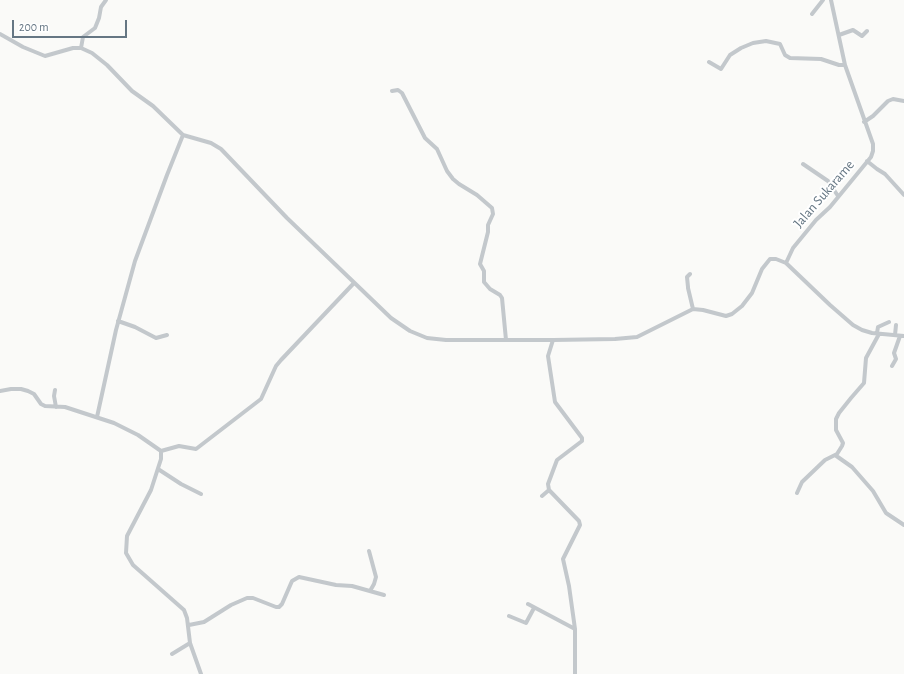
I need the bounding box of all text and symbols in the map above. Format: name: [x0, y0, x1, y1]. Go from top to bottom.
scale bar: [14, 12, 129, 38]
text: 200 m: [19, 21, 49, 33]
street label: Jalan Sukarame: [790, 157, 858, 231]

